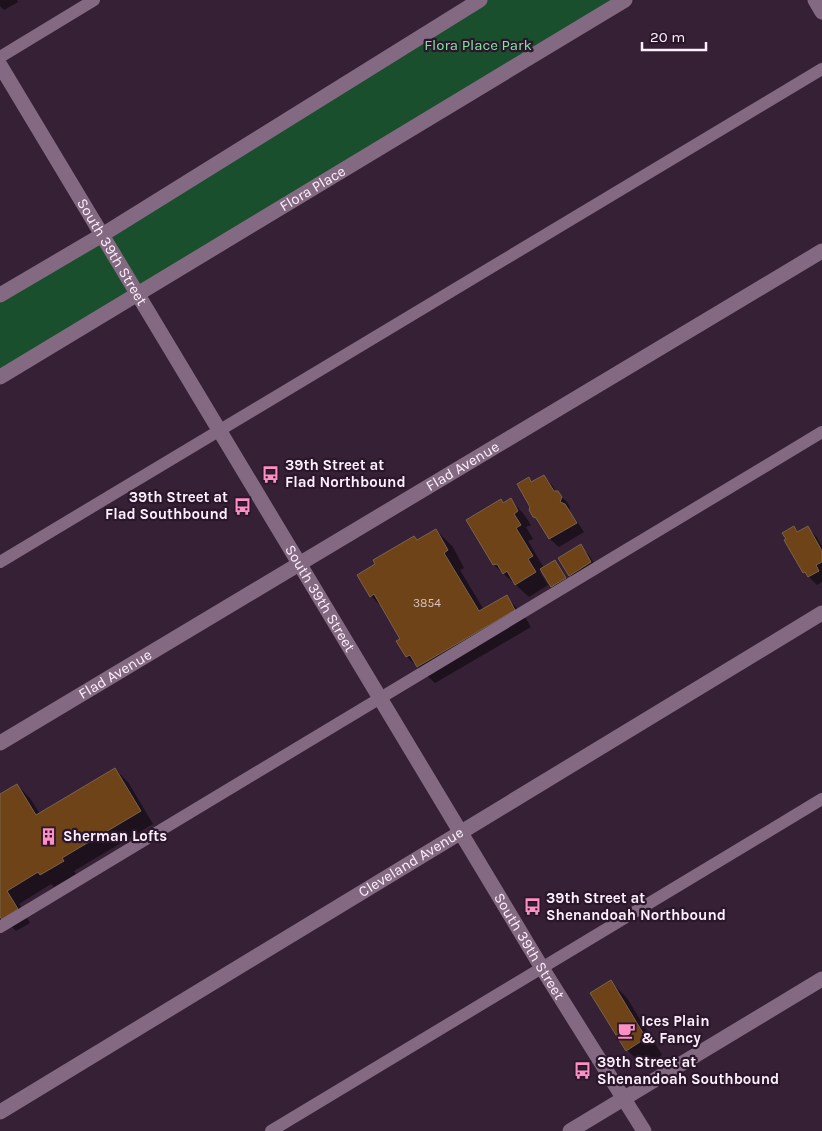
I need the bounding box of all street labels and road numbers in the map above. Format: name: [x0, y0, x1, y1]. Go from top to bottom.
street label: Flora Place: [276, 162, 349, 215]
street label: South 39th Street: [73, 195, 151, 309]
street label: Flad Avenue: [423, 437, 502, 495]
street label: South 39th Street: [281, 542, 359, 655]
street label: Flad Avenue: [75, 645, 155, 703]
street label: Cleveland Avenue: [355, 823, 467, 901]
street label: South 39th Street: [490, 890, 569, 1003]

